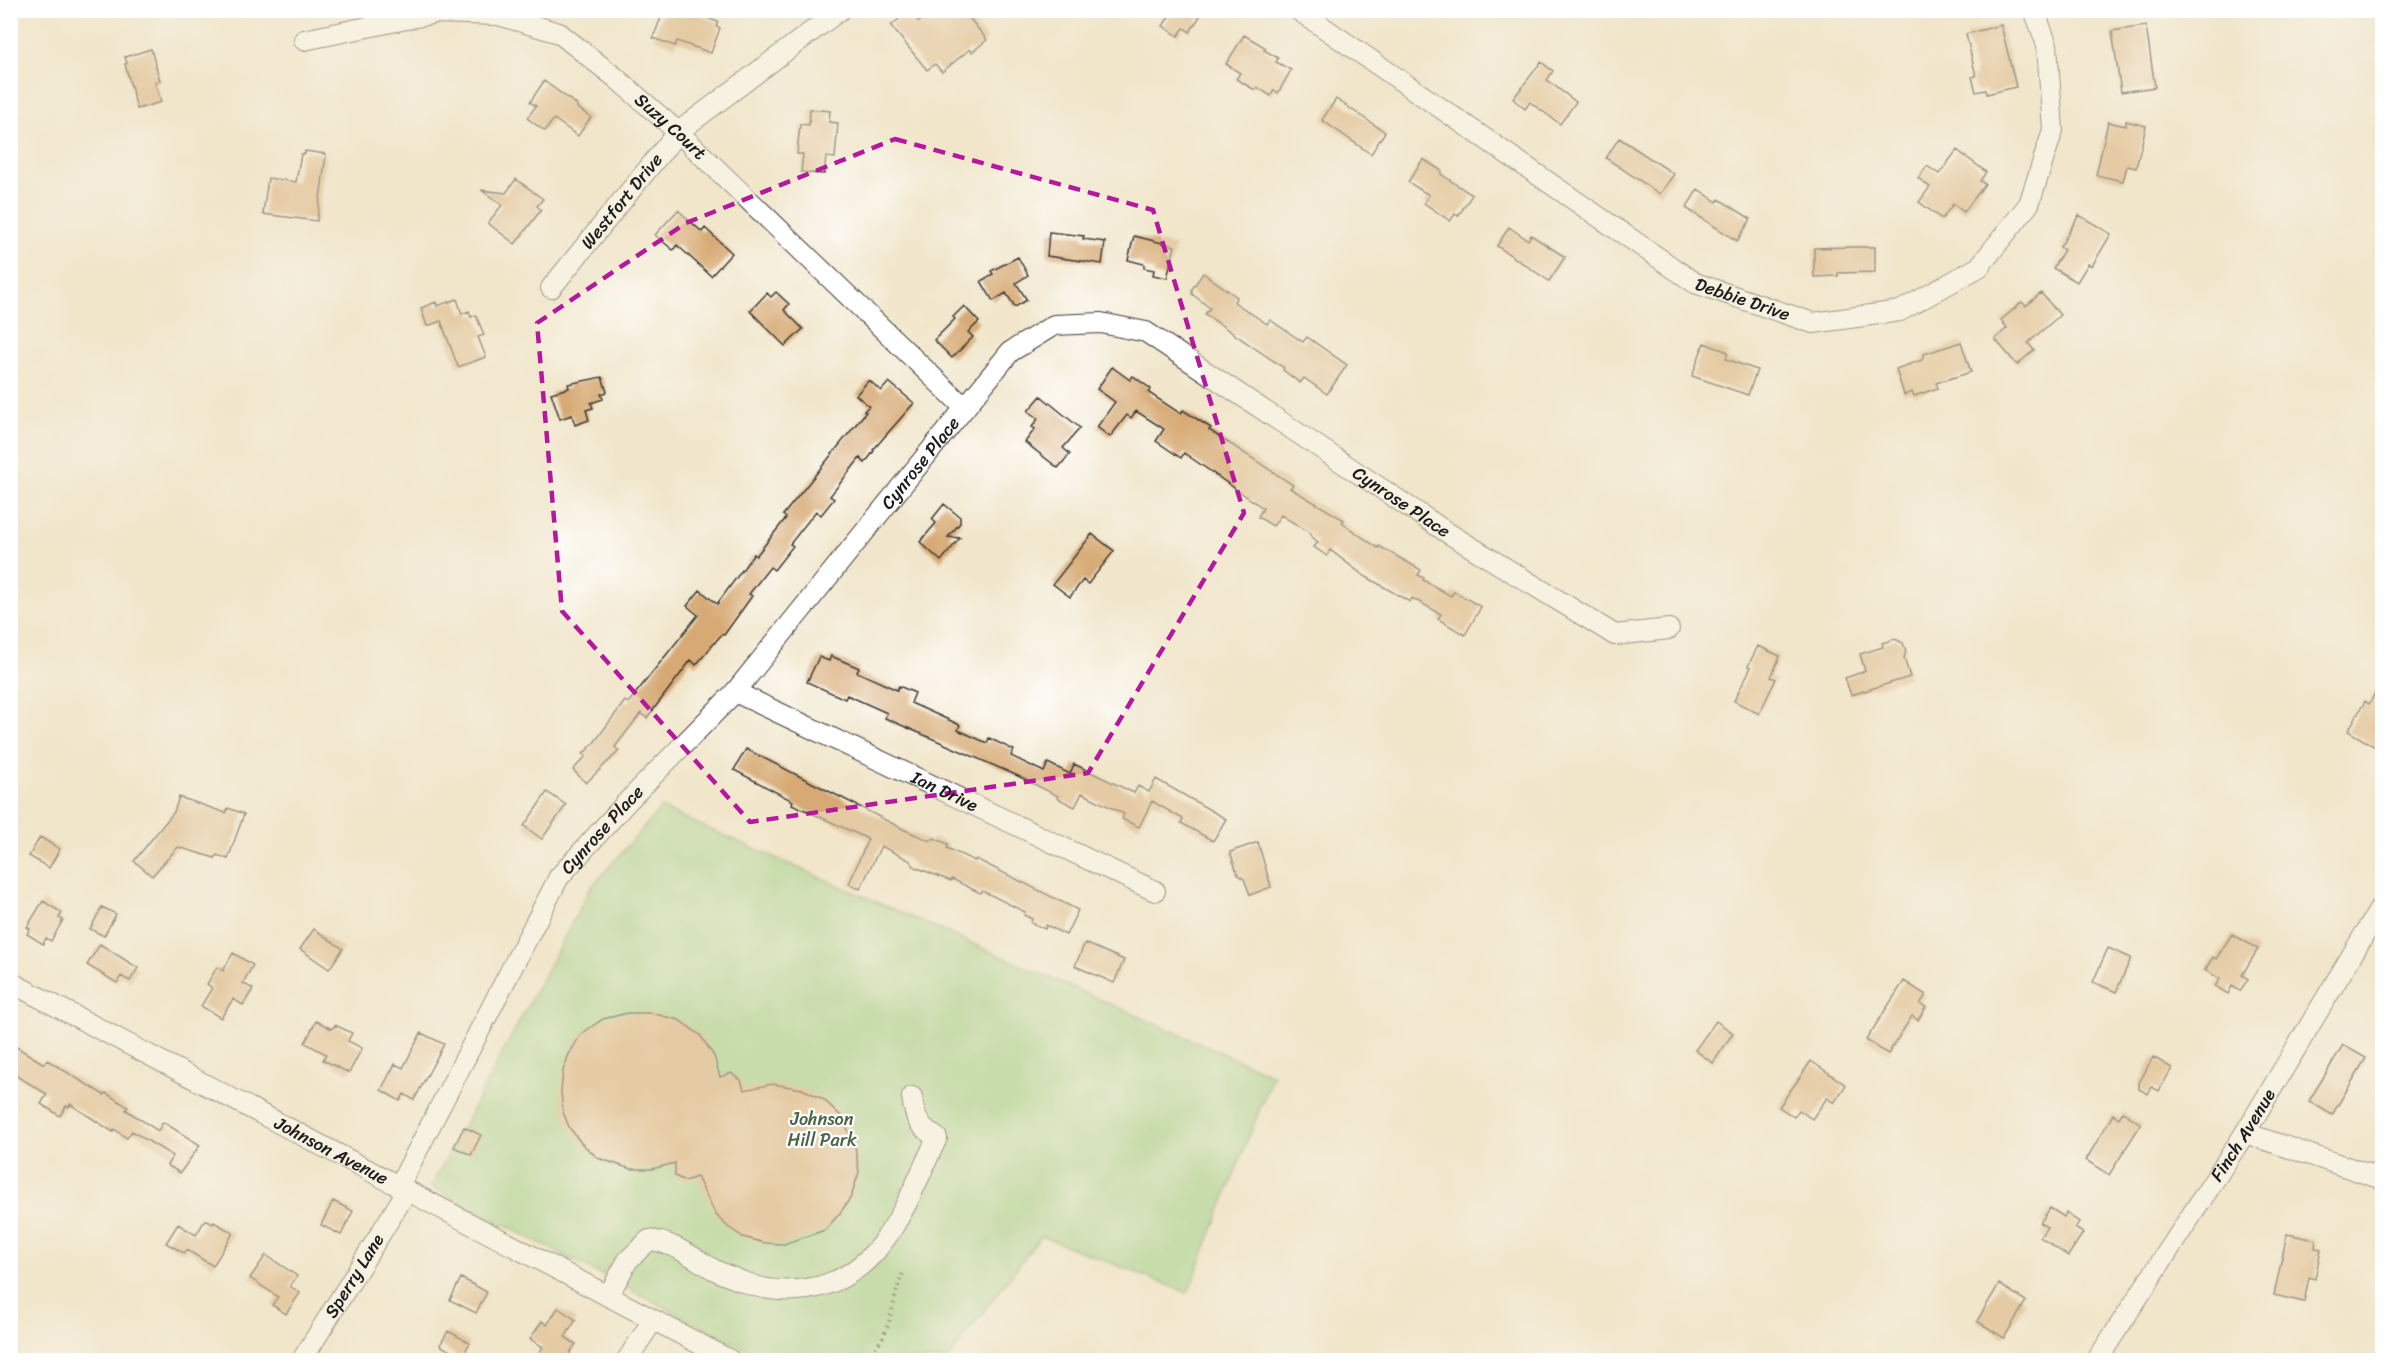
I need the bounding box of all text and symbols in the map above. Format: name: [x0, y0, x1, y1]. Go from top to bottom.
street label: Suzy Court: [627, 85, 715, 168]
street label: Westfort Drive: [572, 146, 671, 257]
street label: Debbie Drive: [1691, 268, 1794, 330]
street label: Cynrose Place: [872, 409, 968, 517]
street label: Cynrose Place: [1346, 458, 1457, 546]
street label: Ian Drive: [905, 761, 984, 821]
street label: Cynrose Place: [552, 777, 652, 882]
street label: Finch Avenue: [2201, 1082, 2284, 1188]
park label: Johnson Hill Park: [787, 1103, 857, 1156]
street label: Johnson Avenue: [268, 1107, 394, 1194]
street label: Sperry Lane: [316, 1227, 393, 1325]

